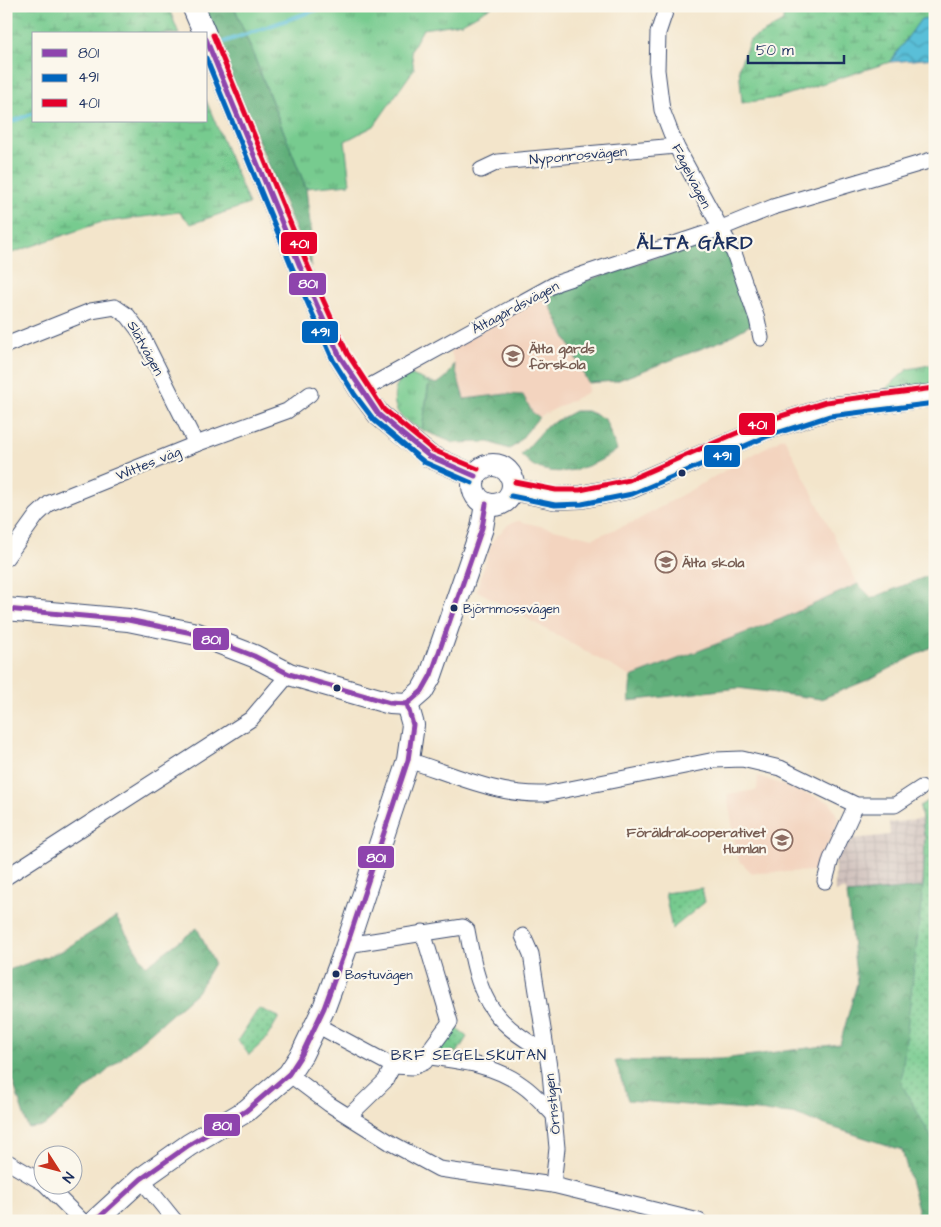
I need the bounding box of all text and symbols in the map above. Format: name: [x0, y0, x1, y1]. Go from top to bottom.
legend: [32, 32, 208, 122]
scale bar: [748, 32, 845, 64]
text: 50 m: [756, 40, 794, 61]
text: 801: [78, 43, 99, 64]
text: 491: [78, 67, 99, 88]
text: 401: [78, 93, 100, 114]
street label: Fågelvägen: [666, 141, 716, 212]
street label: Nyponrosvägen: [528, 142, 628, 170]
district label: ÄLTA GÅRD: [636, 230, 754, 257]
line badge: 401: [280, 231, 318, 255]
text: 401: [289, 234, 309, 254]
line badge: 801: [288, 272, 327, 296]
text: 801: [298, 274, 318, 294]
street label: Ältagårdsvägen: [468, 276, 563, 339]
street label: Slätvägen: [122, 317, 168, 380]
line badge: 491: [301, 320, 339, 344]
text: 491: [310, 322, 330, 342]
place label: Älta gårds förskola: [528, 339, 595, 375]
school or university icon: Älta gårds förskola: [501, 344, 525, 368]
line badge: 401: [738, 412, 776, 436]
text: 401: [747, 415, 767, 435]
street label: Wittes väg: [113, 442, 184, 486]
line badge: 491: [703, 444, 741, 468]
text: 491: [712, 446, 732, 466]
unlabelled marker: [677, 468, 687, 478]
school or university icon: Älta skola: [654, 550, 678, 574]
place label: Älta skola: [682, 553, 745, 573]
place label: Björnmossvägen: [463, 600, 560, 619]
marker: Björnmossvägen: [449, 603, 459, 613]
line badge: 801: [192, 627, 230, 651]
text: 801: [201, 630, 221, 650]
unlabelled marker: [332, 683, 342, 693]
place label: Föräldrakooperativet Humlan: [627, 823, 766, 859]
school or university icon: Föräldrakooperativet Humlan: [770, 828, 794, 852]
line badge: 801: [357, 845, 395, 869]
text: 801: [366, 848, 386, 868]
place label: Bastuvägen: [345, 966, 413, 985]
marker: Bastuvägen: [331, 969, 341, 979]
district label: BRF SEGELSKUTAN: [391, 1045, 547, 1066]
street label: Örnstigen: [540, 1073, 566, 1135]
line badge: 801: [203, 1113, 241, 1137]
text: 801: [212, 1116, 232, 1136]
north arrow: [32, 1144, 82, 1194]
text: N: [57, 1168, 78, 1187]

